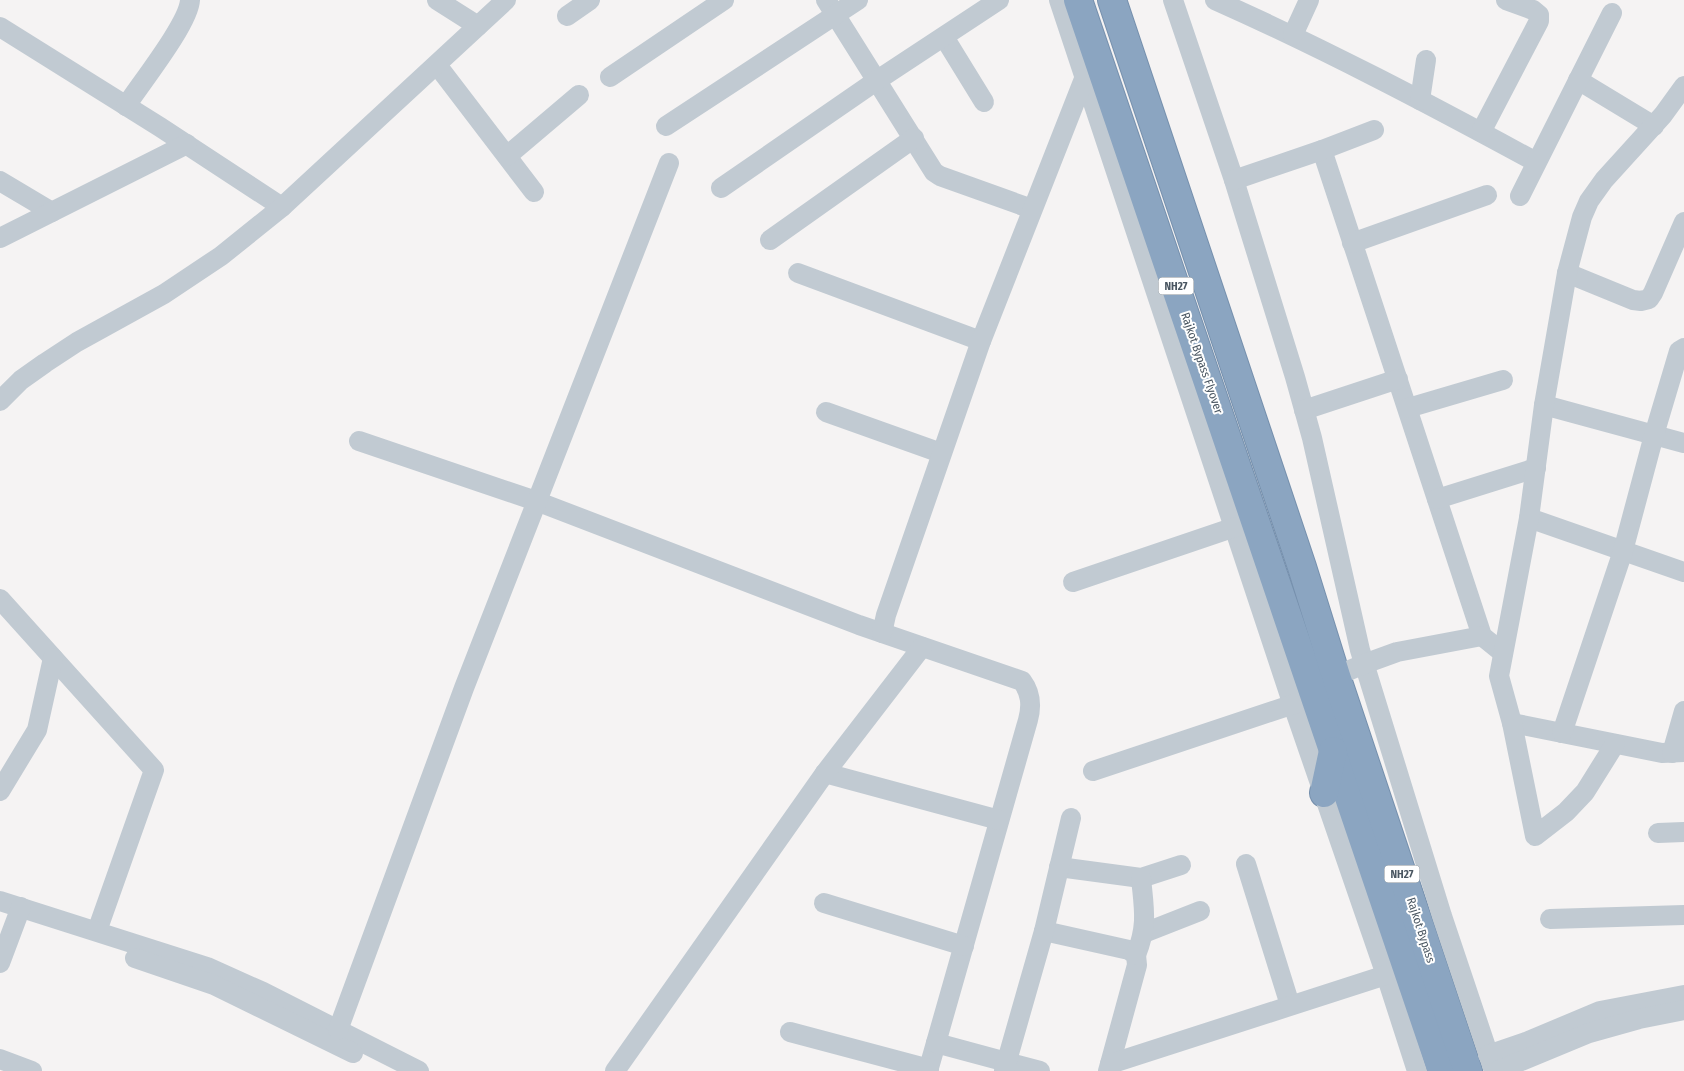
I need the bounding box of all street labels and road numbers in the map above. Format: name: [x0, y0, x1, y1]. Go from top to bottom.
road number: NH27: [1158, 278, 1194, 294]
street label: Rajkot Bypass Flyover: [1178, 311, 1226, 416]
road number: NH27: [1384, 866, 1420, 882]
street label: Rajkot Bypass: [1404, 896, 1438, 964]

